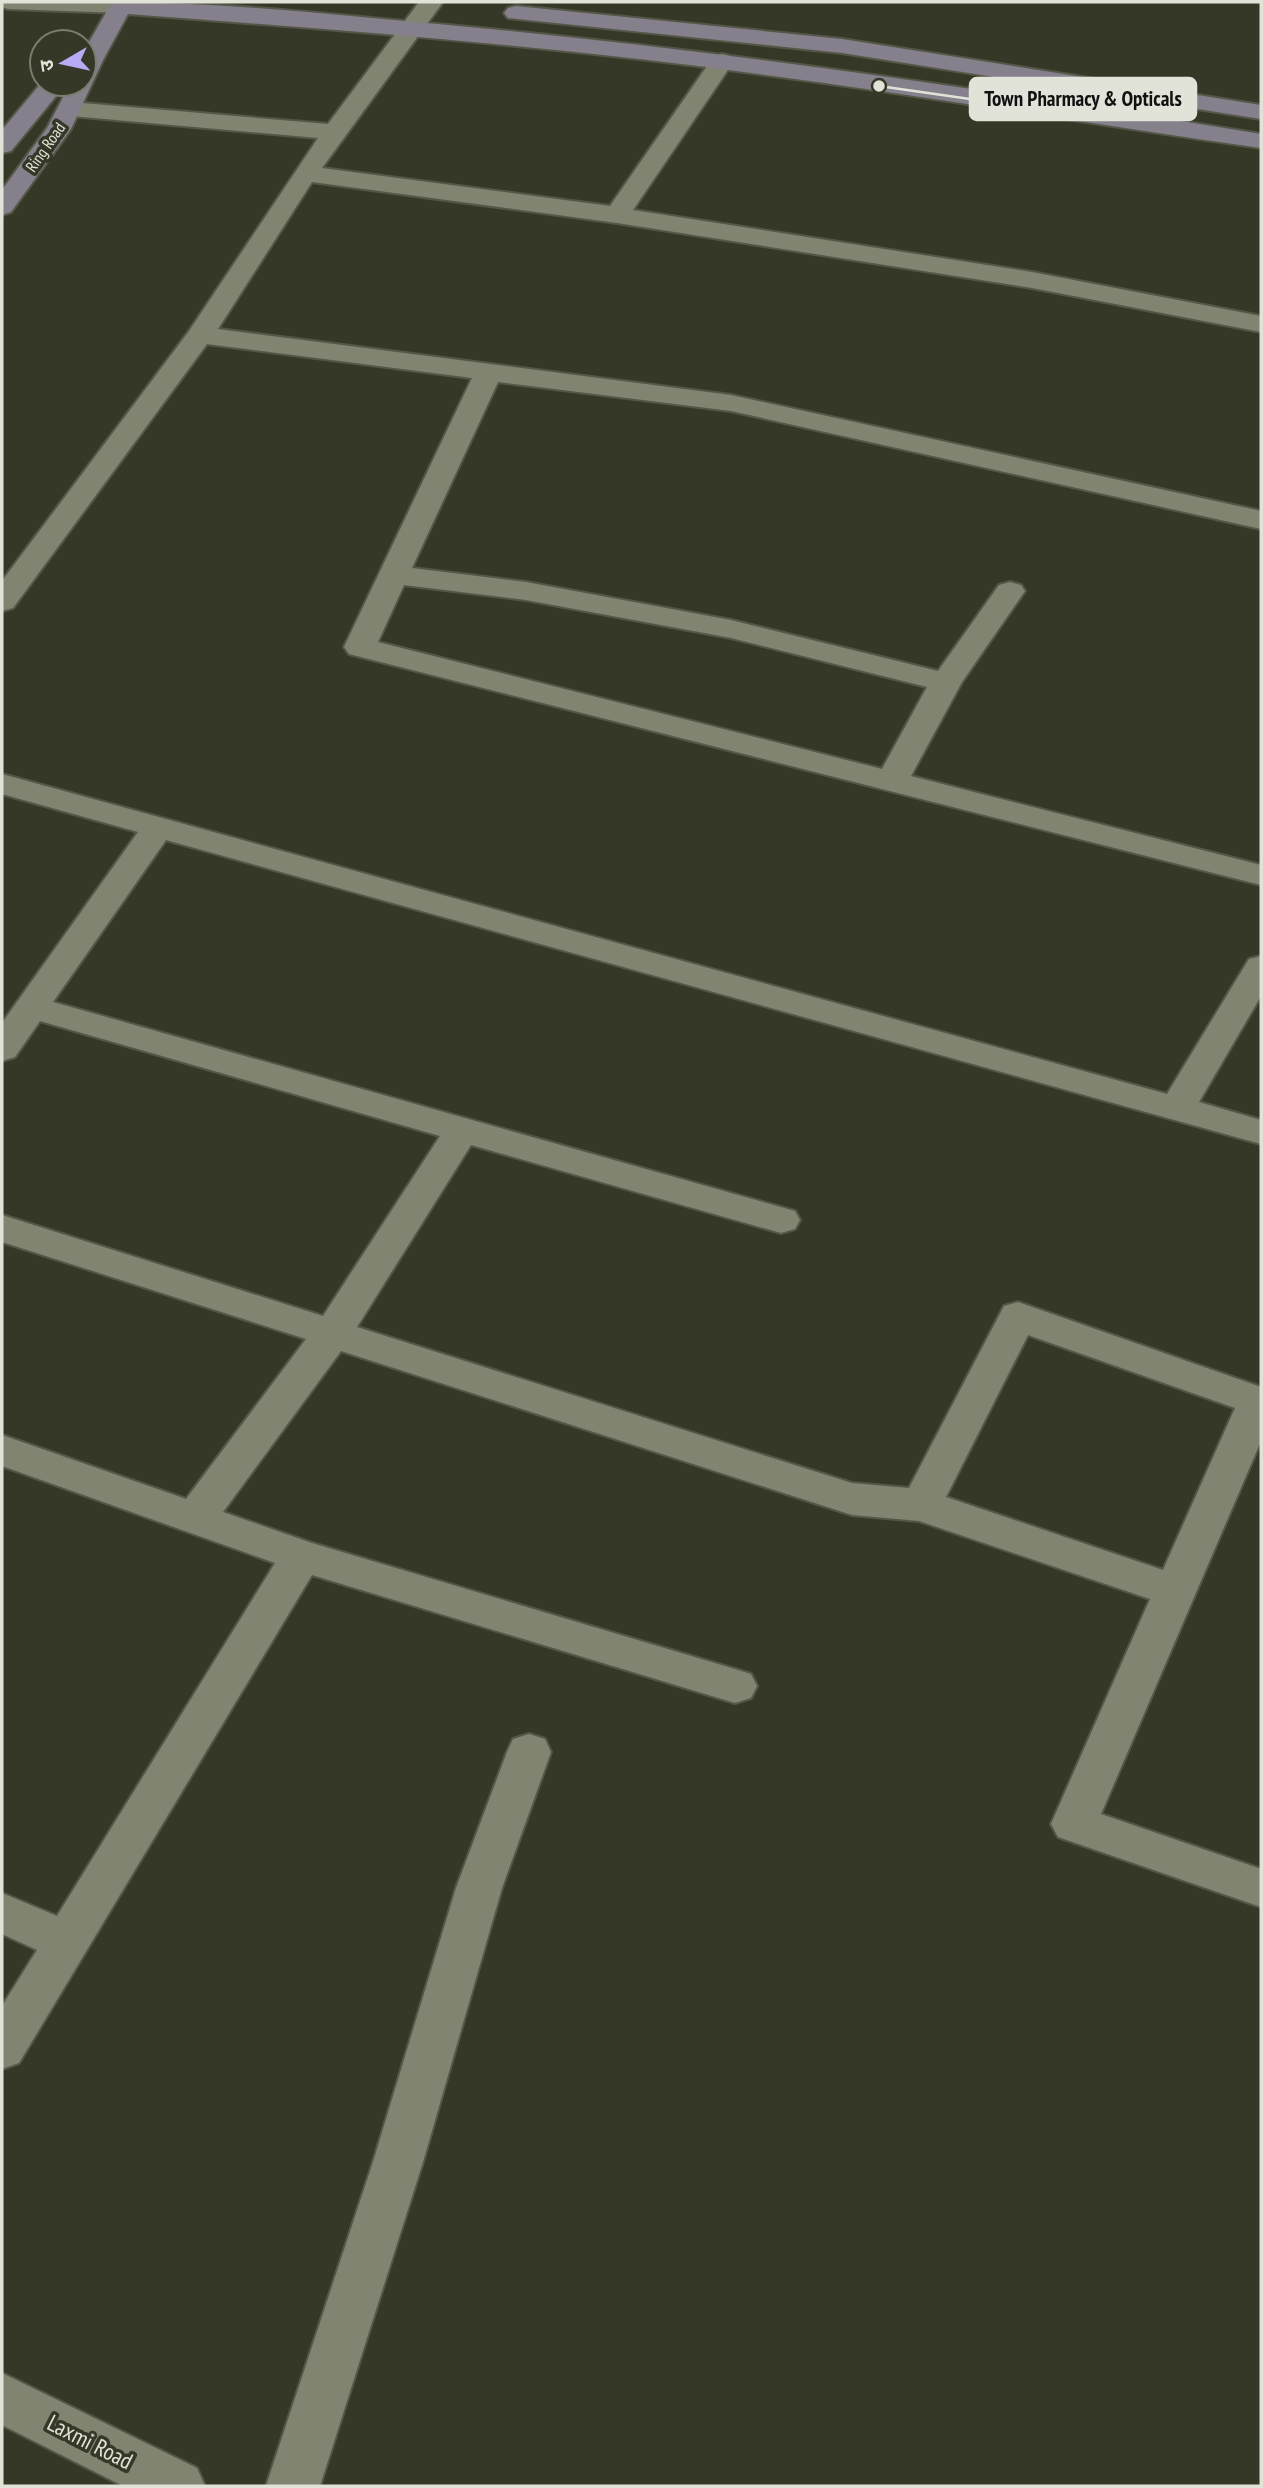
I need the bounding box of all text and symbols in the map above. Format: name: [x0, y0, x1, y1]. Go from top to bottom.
north arrow: [28, 28, 98, 98]
text: उ: [33, 57, 59, 73]
callout: Town Pharmacy & Opticals: [970, 78, 1196, 120]
text: Town Pharmacy & Opticals: [984, 85, 1182, 112]
street label: Ring Road: [21, 118, 69, 176]
street label: Laxmi Road: [43, 2408, 138, 2475]

